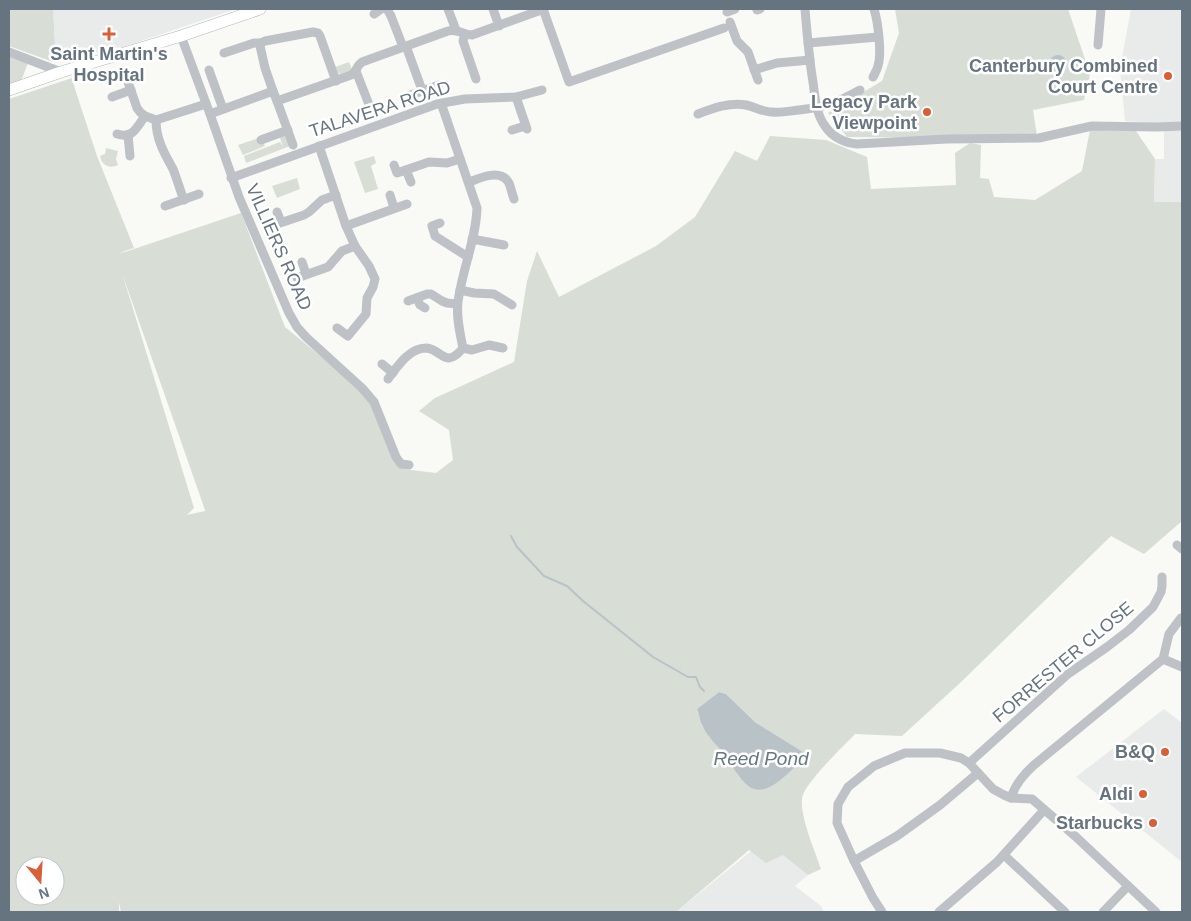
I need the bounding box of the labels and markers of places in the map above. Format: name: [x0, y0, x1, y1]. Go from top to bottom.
marker: Saint Martin's Hospital: [102, 27, 116, 41]
place label: Saint Martin's Hospital: [50, 44, 168, 85]
place label: Canterbury Combined Court Centre: [969, 56, 1158, 97]
marker: Canterbury Combined Court Centre: [1162, 70, 1174, 82]
place label: Legacy Park Viewpoint: [811, 92, 918, 133]
marker: Legacy Park Viewpoint: [921, 106, 933, 118]
place label: B&Q: [1115, 742, 1155, 762]
marker: B&Q: [1159, 746, 1171, 758]
place label: Aldi: [1099, 784, 1133, 804]
marker: Aldi: [1137, 788, 1149, 800]
place label: Starbucks: [1056, 813, 1143, 833]
marker: Starbucks: [1147, 817, 1159, 829]

